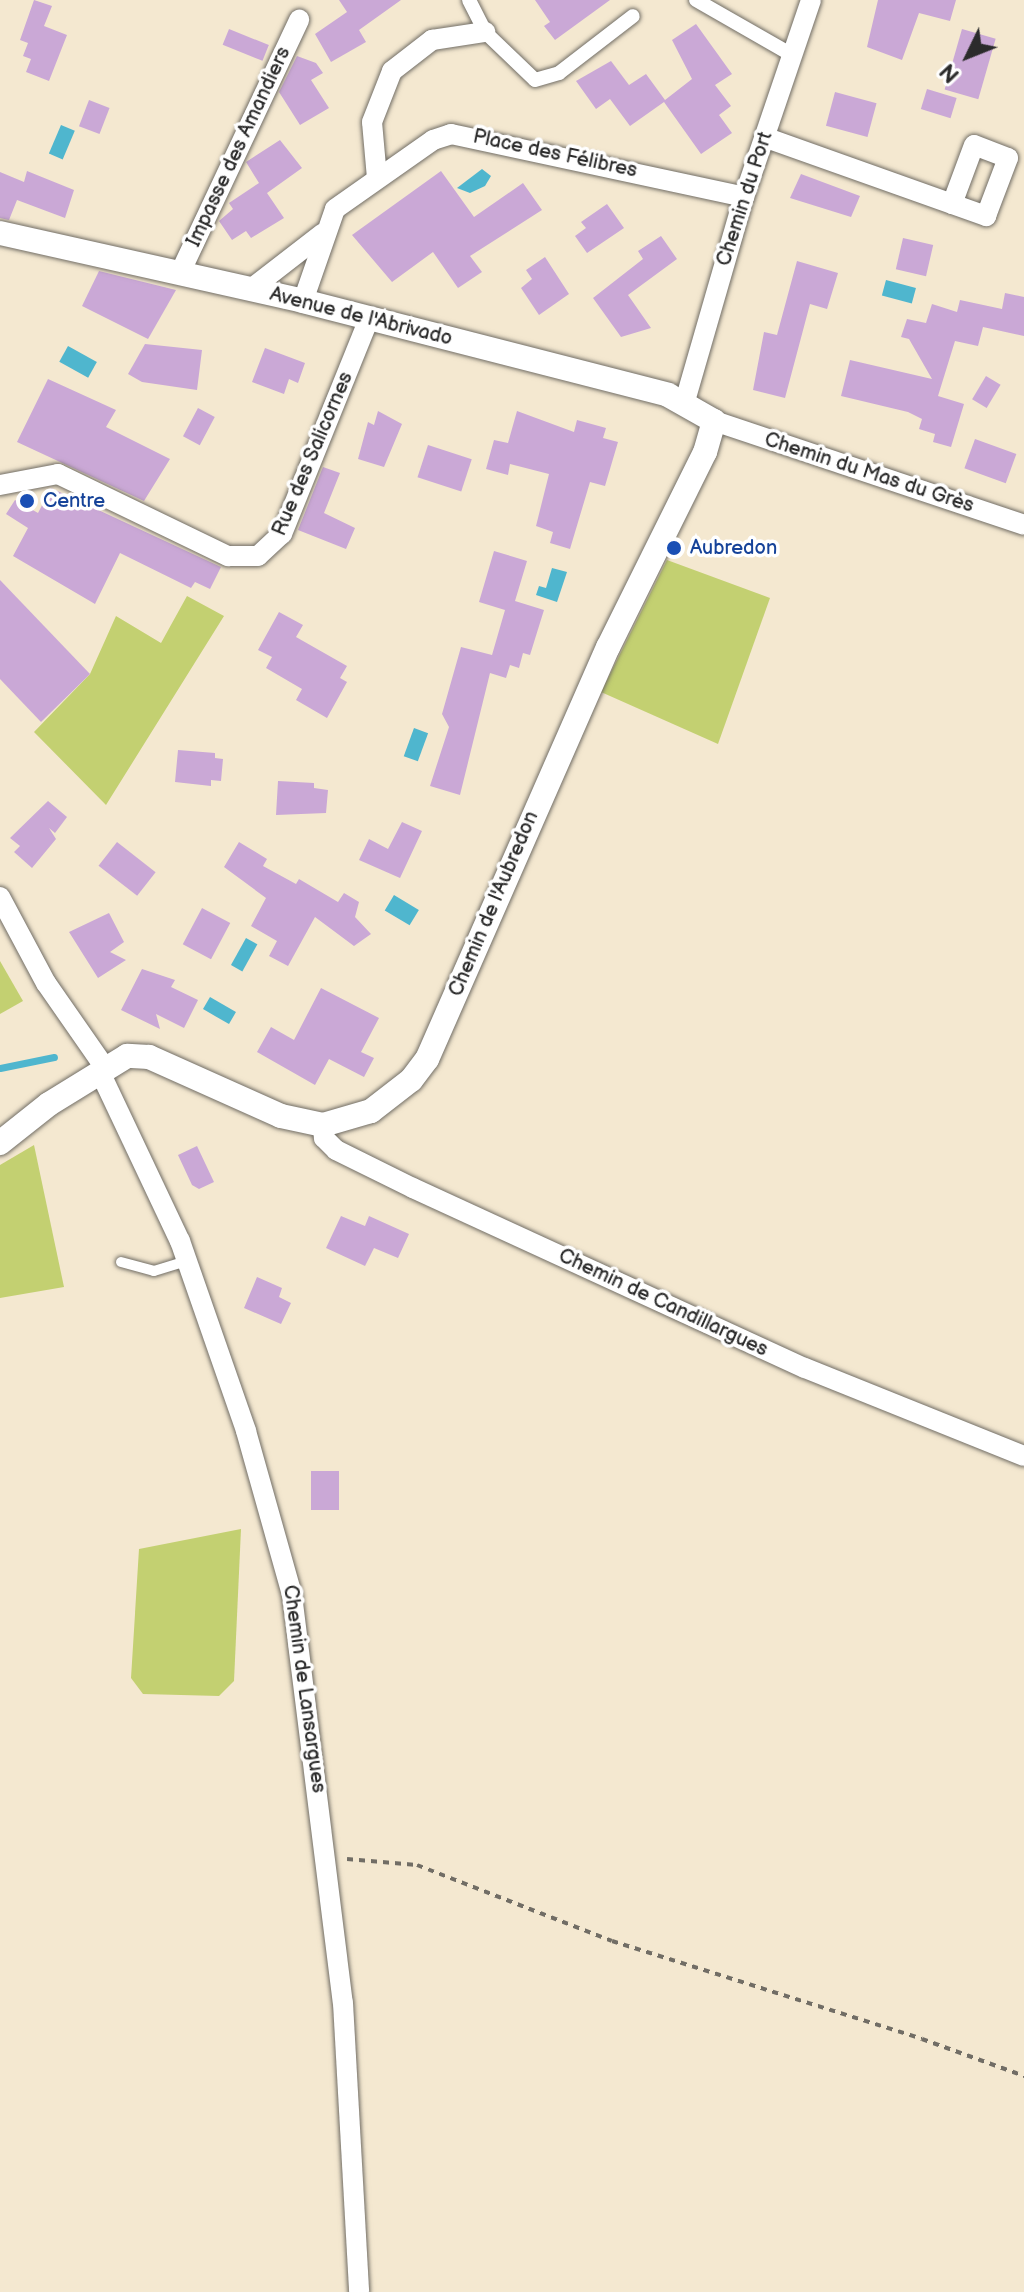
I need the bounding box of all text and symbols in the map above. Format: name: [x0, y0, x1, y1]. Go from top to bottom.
north arrow: [928, 16, 1008, 96]
street label: Impasse des Amandiers: [182, 43, 296, 251]
text: N: [935, 57, 966, 88]
street label: Place des Félibres: [471, 125, 639, 183]
street label: Chemin du Port: [712, 129, 778, 269]
street label: Avenue de l'Abrivado: [267, 283, 455, 351]
street label: Rue des Salicornes: [268, 368, 358, 540]
street label: Chemin du Mas du Grès: [761, 428, 977, 518]
place label: Centre: [43, 489, 105, 513]
marker: Centre: [18, 492, 36, 510]
place label: Aubredon: [690, 536, 777, 560]
marker: Aubredon: [665, 539, 683, 557]
street label: Chemin de l'Aubredon: [444, 808, 544, 1000]
street label: Chemin de Candillargues: [555, 1244, 771, 1362]
street label: Chemin de Lansargues: [278, 1583, 330, 1795]

